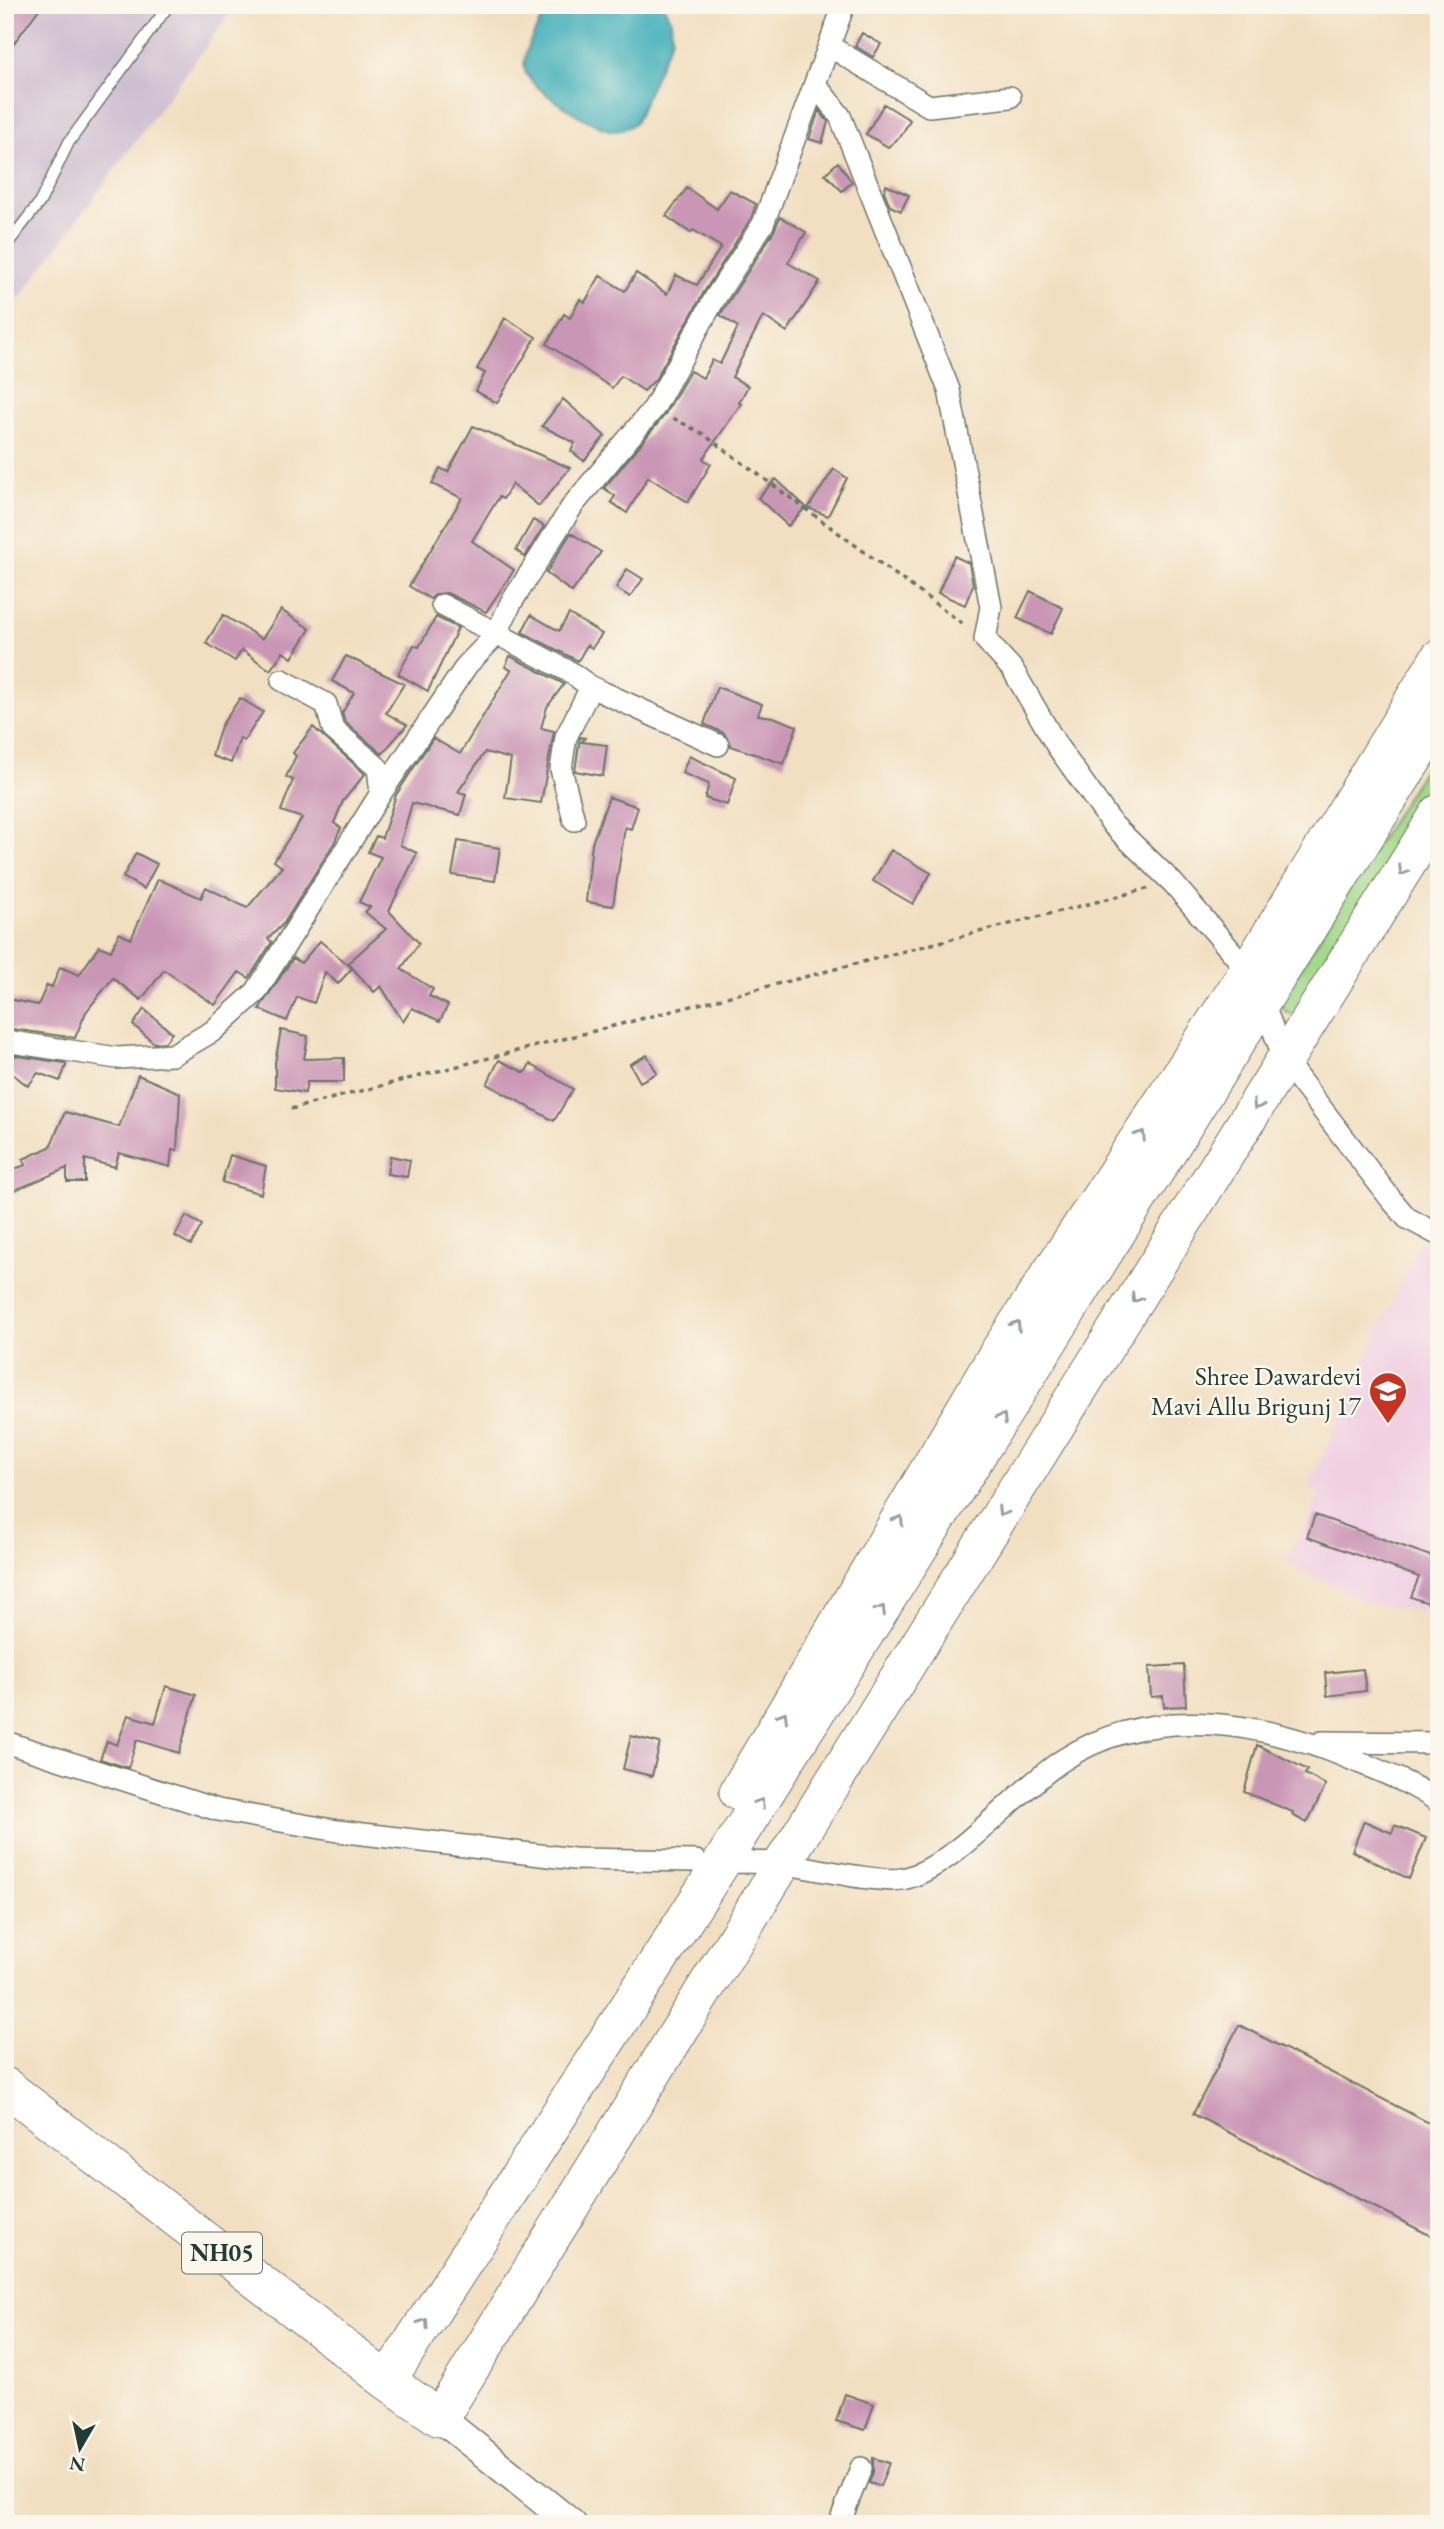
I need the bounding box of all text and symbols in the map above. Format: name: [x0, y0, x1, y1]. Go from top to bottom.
one-way arrow: [1398, 863, 1411, 876]
one-way arrow: [1252, 1098, 1265, 1111]
one-way arrow: [1133, 1130, 1145, 1143]
one-way arrow: [1131, 1291, 1144, 1304]
one-way arrow: [1008, 1320, 1021, 1333]
place label: Shree Dawardevi Mavi Allu Brigunj 17: [1151, 1359, 1362, 1423]
school or university icon: Shree Dawardevi Mavi Allu Brigunj 17: [1367, 1370, 1409, 1425]
one-way arrow: [993, 1412, 1006, 1425]
one-way arrow: [998, 1504, 1011, 1517]
one-way arrow: [891, 1515, 904, 1528]
one-way arrow: [872, 1605, 885, 1618]
one-way arrow: [774, 1710, 787, 1723]
one-way arrow: [751, 1797, 764, 1810]
road number: NH05: [182, 2232, 262, 2274]
one-way arrow: [415, 2318, 428, 2331]
north arrow: [46, 2414, 116, 2484]
text: N: [67, 2451, 87, 2478]

